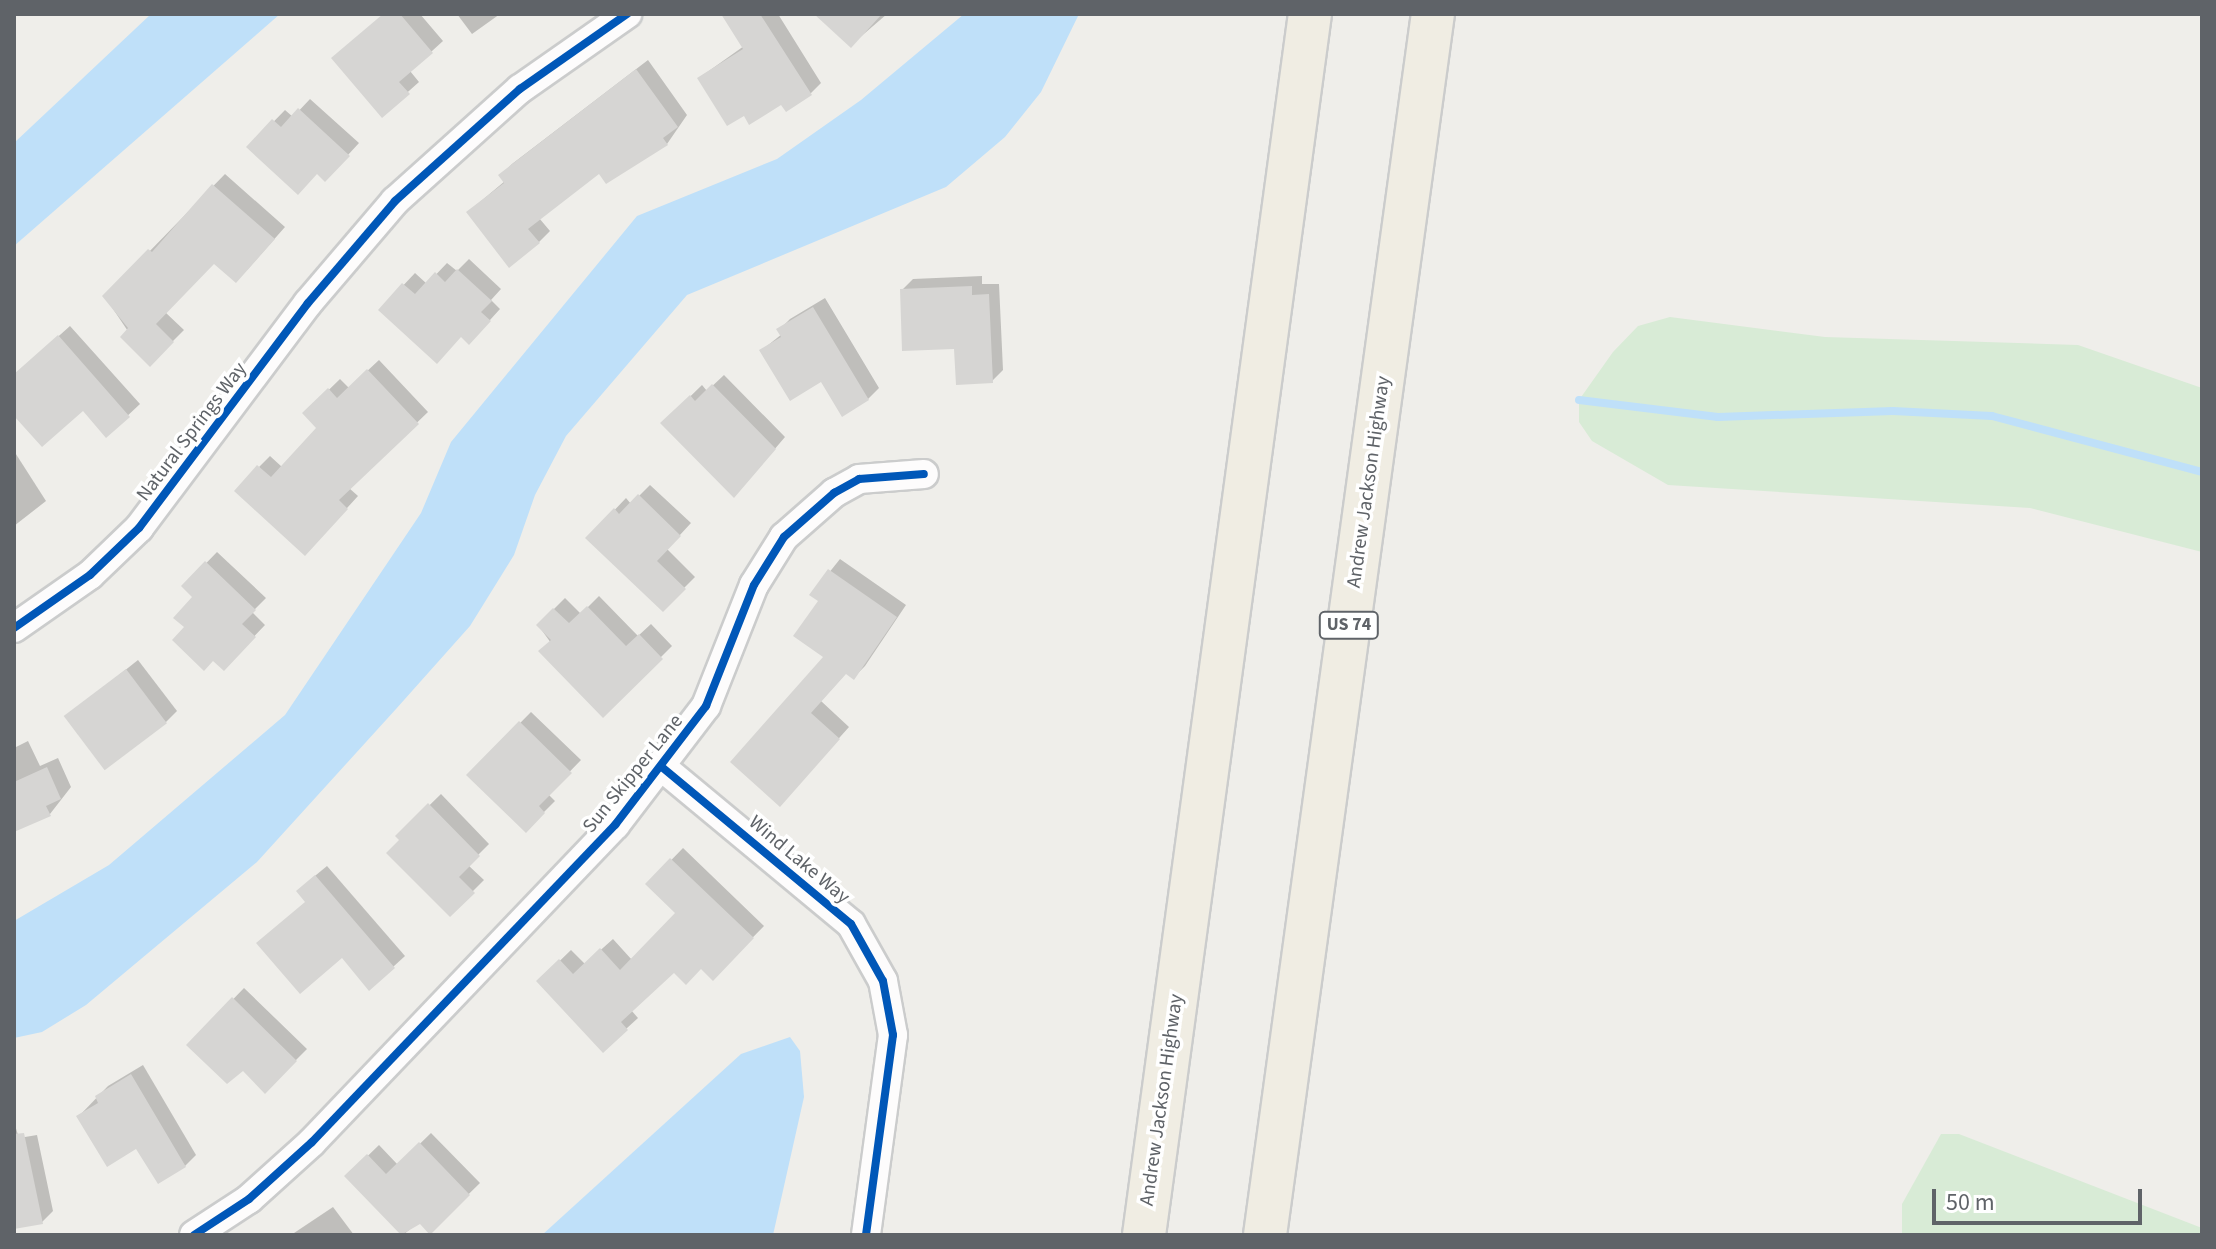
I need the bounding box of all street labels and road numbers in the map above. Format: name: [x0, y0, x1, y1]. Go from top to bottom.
street label: Natural Springs Way: [132, 358, 252, 506]
street label: Andrew Jackson Highway: [1342, 375, 1396, 589]
road number: US 74: [1317, 611, 1381, 639]
street label: Sun Skipper Lane: [578, 710, 688, 838]
street label: Wind Lake Way: [744, 811, 854, 909]
street label: Andrew Jackson Highway: [1135, 993, 1189, 1207]

